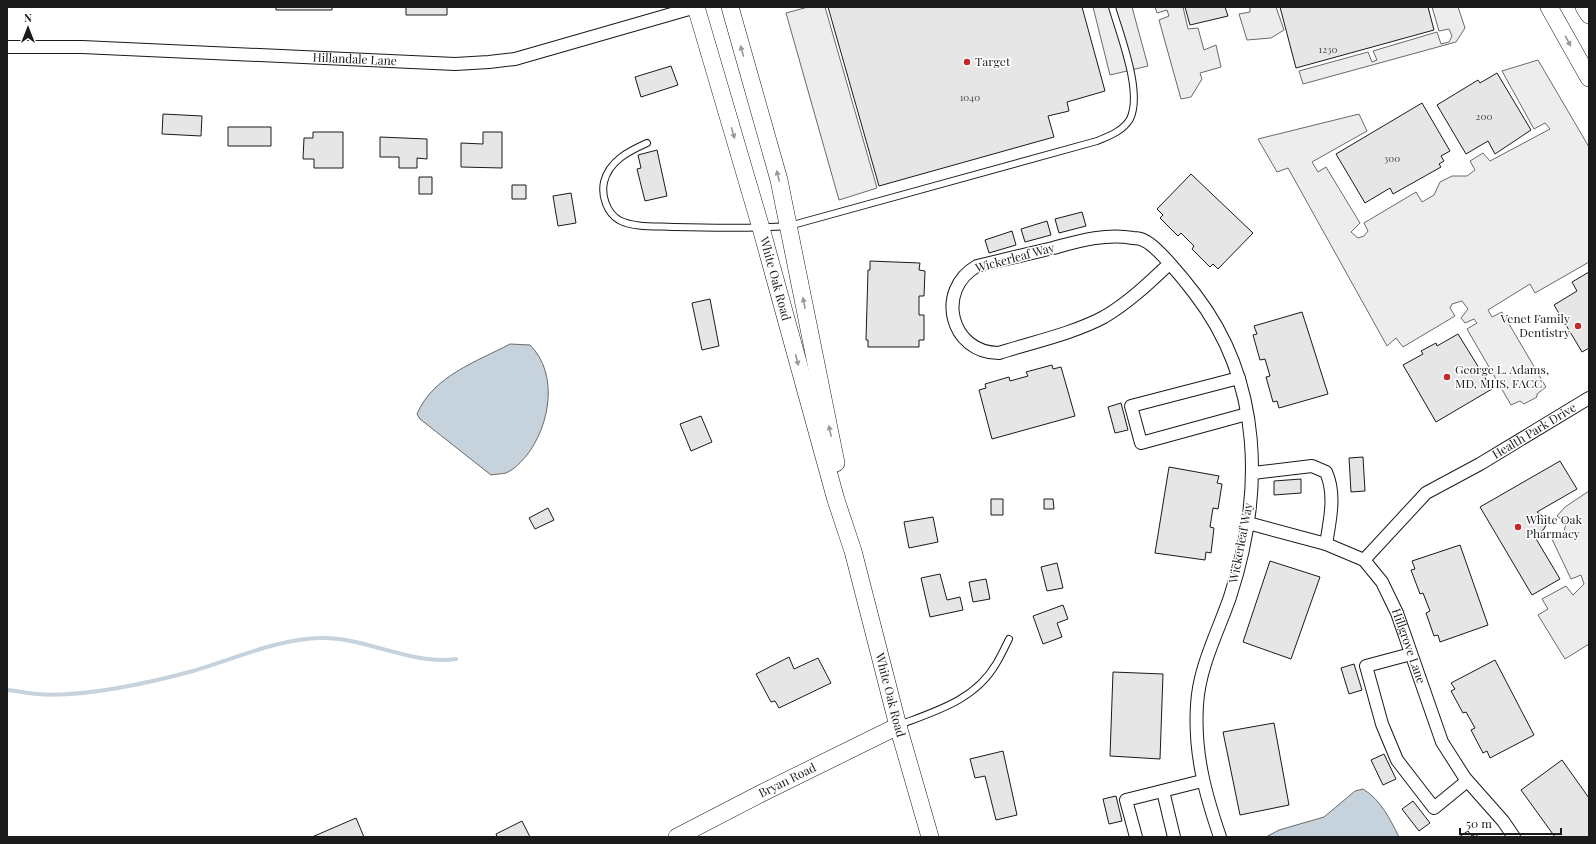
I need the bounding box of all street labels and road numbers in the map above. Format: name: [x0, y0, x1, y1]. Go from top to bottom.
street label: Hillandale Lane: [312, 49, 397, 68]
street label: White Oak Road: [756, 234, 795, 322]
street label: Wickerleaf Way: [972, 239, 1056, 276]
street label: Health Park Drive: [1489, 399, 1579, 462]
street label: Wickerleaf Way: [1224, 501, 1256, 585]
street label: Hillgrove Lane: [1389, 606, 1430, 686]
street label: White Oak Road: [872, 650, 910, 739]
street label: Bryan Road: [755, 759, 818, 801]

